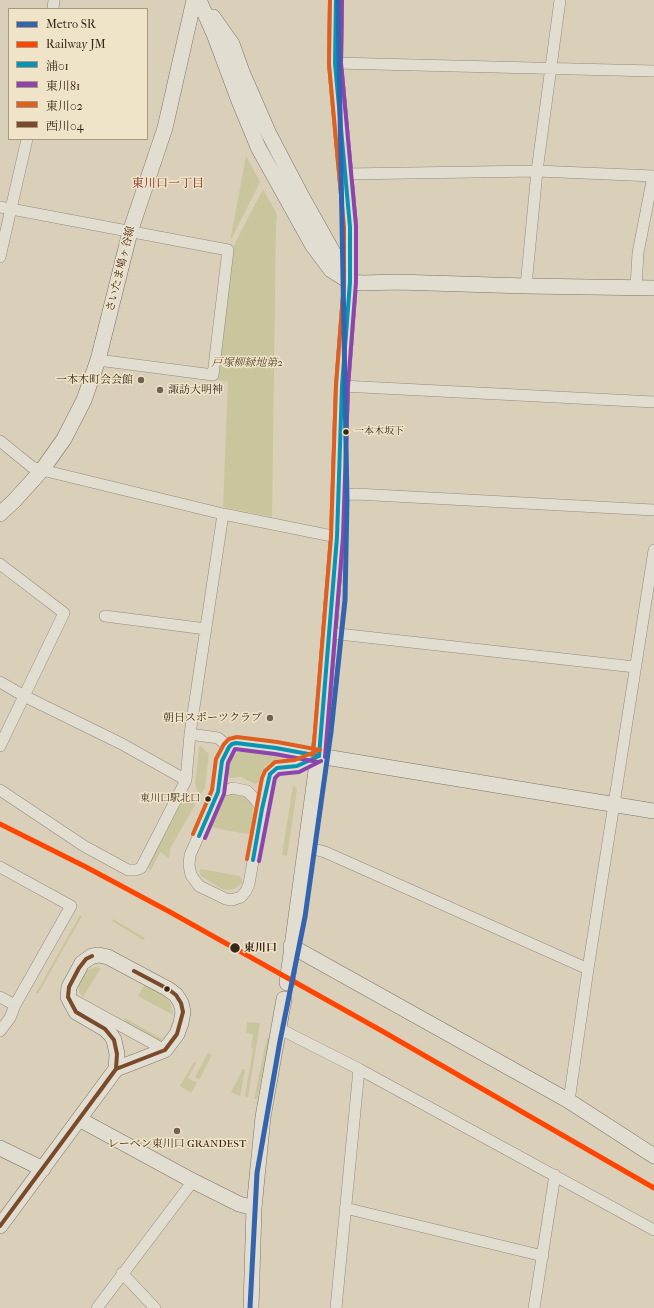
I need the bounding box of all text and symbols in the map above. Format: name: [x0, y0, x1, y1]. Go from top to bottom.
legend: [8, 8, 148, 140]
text: Metro SR: [46, 17, 96, 31]
text: Railway JM: [46, 37, 106, 51]
text: 浦01: [46, 59, 69, 73]
text: 東川81: [46, 79, 80, 93]
text: 東川02: [46, 99, 83, 113]
text: 西川04: [46, 119, 84, 133]
district label: 東川口一丁目: [132, 177, 204, 191]
street label: さいたま鳩ヶ谷線: [104, 225, 138, 313]
park label: 戸塚柳緑地第2: [211, 356, 283, 370]
place label: 一本木町会会館: [56, 373, 133, 387]
marker: 一本木町会会館: [136, 375, 146, 385]
place label: 諏訪大明神: [168, 383, 223, 397]
marker: 諏訪大明神: [155, 385, 165, 395]
place label: 一本木坂下: [354, 426, 404, 438]
marker: 一本木坂下: [341, 427, 351, 437]
place label: 朝日スポーツクラブ: [163, 711, 262, 725]
marker: 朝日スポーツクラブ: [265, 713, 275, 723]
place label: 東川口駅北口: [140, 793, 200, 805]
marker: 東川口駅北口: [203, 794, 213, 804]
marker: 東川口: [228, 941, 242, 955]
place label: 東川口: [244, 941, 277, 955]
unlabelled marker: [162, 984, 172, 994]
marker: レーベン東川口 GRANDEST: [172, 1126, 182, 1136]
place label: レーベン東川口 GRANDEST: [108, 1137, 246, 1151]

